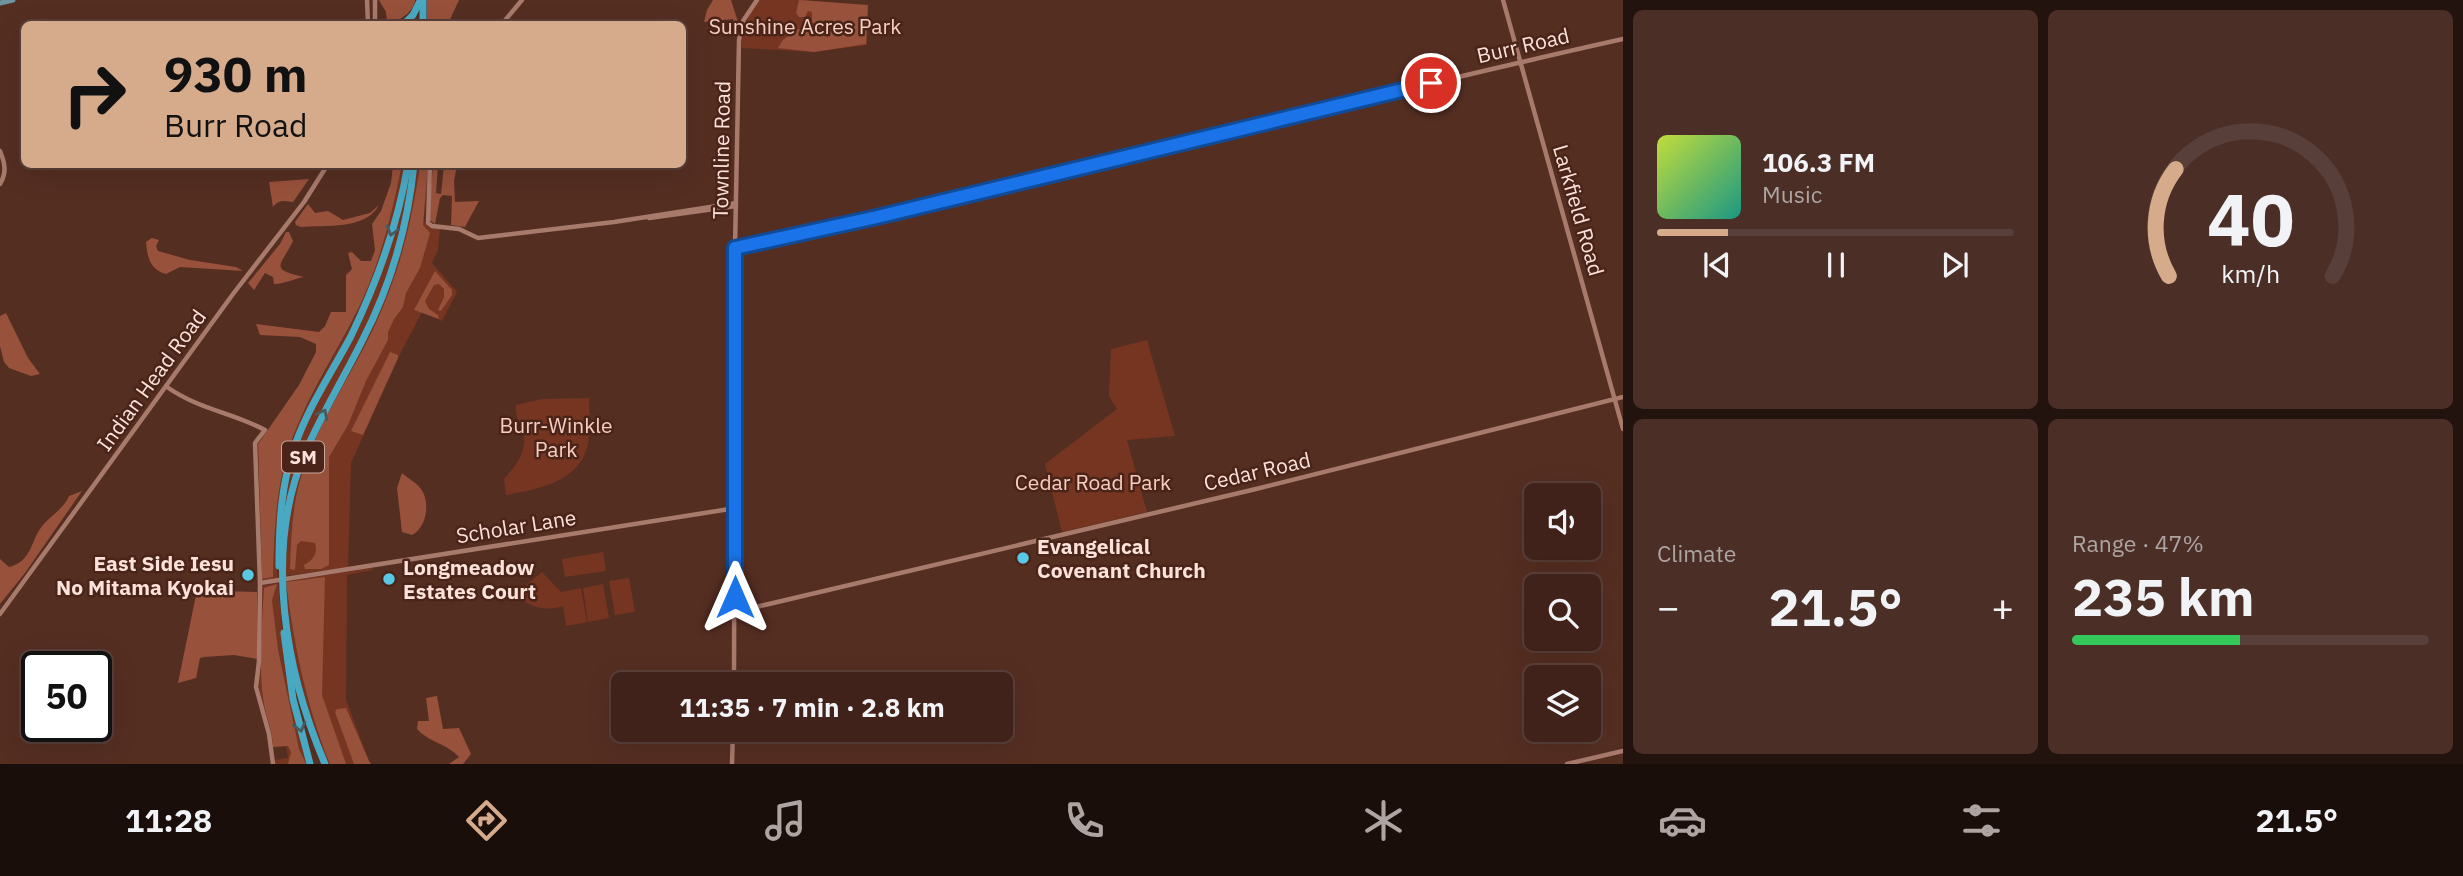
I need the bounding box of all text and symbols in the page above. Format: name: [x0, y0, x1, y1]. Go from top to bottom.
park label: Sunshine Acres Park: [709, 12, 901, 40]
street label: Burr Road: [1474, 21, 1572, 69]
text: 930 m: [164, 42, 308, 105]
icon: right: [49, 49, 140, 140]
pin: [1401, 53, 1461, 113]
icon: arrive: [1412, 64, 1450, 102]
street label: Townline Road: [706, 81, 736, 219]
text: Burr Road: [164, 104, 308, 146]
street label: Larkfield Road: [1547, 141, 1611, 279]
text: 106.3 FM: [1762, 145, 1875, 179]
text: 40: [2207, 171, 2294, 266]
text: Music: [1762, 179, 1822, 209]
one-way arrow: [385, 224, 400, 236]
icon: previous: [1698, 246, 1736, 284]
icon: pause: [1817, 246, 1855, 284]
icon: next: [1936, 246, 1974, 284]
text: km/h: [2221, 257, 2280, 290]
street label: Indian Head Road: [90, 303, 212, 457]
one-way arrow: [315, 409, 328, 422]
park label: Burr-Winkle Park: [499, 411, 613, 463]
road number: SM: [282, 442, 324, 472]
street label: Cedar Road: [1201, 445, 1313, 497]
park label: Cedar Road Park: [1015, 468, 1171, 496]
map controls: [1524, 483, 1601, 742]
button: sound: [1524, 483, 1601, 560]
street label: Scholar Lane: [454, 503, 578, 549]
text: Range · 47%: [2072, 528, 2204, 558]
place label: Evangelical Covenant Church: [1037, 532, 1206, 584]
text: Climate: [1657, 538, 1736, 568]
place label: East Side Iesu No Mitama Kyokai: [56, 549, 234, 601]
marker: Evangelical Covenant Church: [1015, 550, 1031, 566]
place label: Longmeadow Estates Court: [403, 553, 536, 605]
position arrow: [698, 560, 772, 634]
text: 235 km: [2072, 563, 2254, 630]
marker: East Side Iesu No Mitama Kyokai: [240, 567, 256, 583]
marker: Longmeadow Estates Court: [381, 571, 397, 587]
text: 21.5°: [1768, 573, 1903, 640]
button: search: [1524, 574, 1601, 651]
text: −: [1657, 582, 1680, 631]
text: +: [1991, 582, 2014, 631]
speed limit sign: 50: [21, 651, 112, 742]
button: layers: [1524, 665, 1601, 742]
text: 11:35 · 7 min · 2.8 km: [679, 690, 945, 724]
one-way arrow: [292, 721, 307, 733]
icon: directions: [462, 796, 511, 845]
icon: music: [761, 796, 810, 845]
icon: phone: [1060, 796, 1109, 845]
icon: climate: [1359, 796, 1408, 845]
icon: car: [1658, 796, 1707, 845]
icon: filters: [1957, 796, 2006, 845]
text: 11:28: [125, 799, 212, 841]
text: 21.5°: [2255, 799, 2338, 841]

